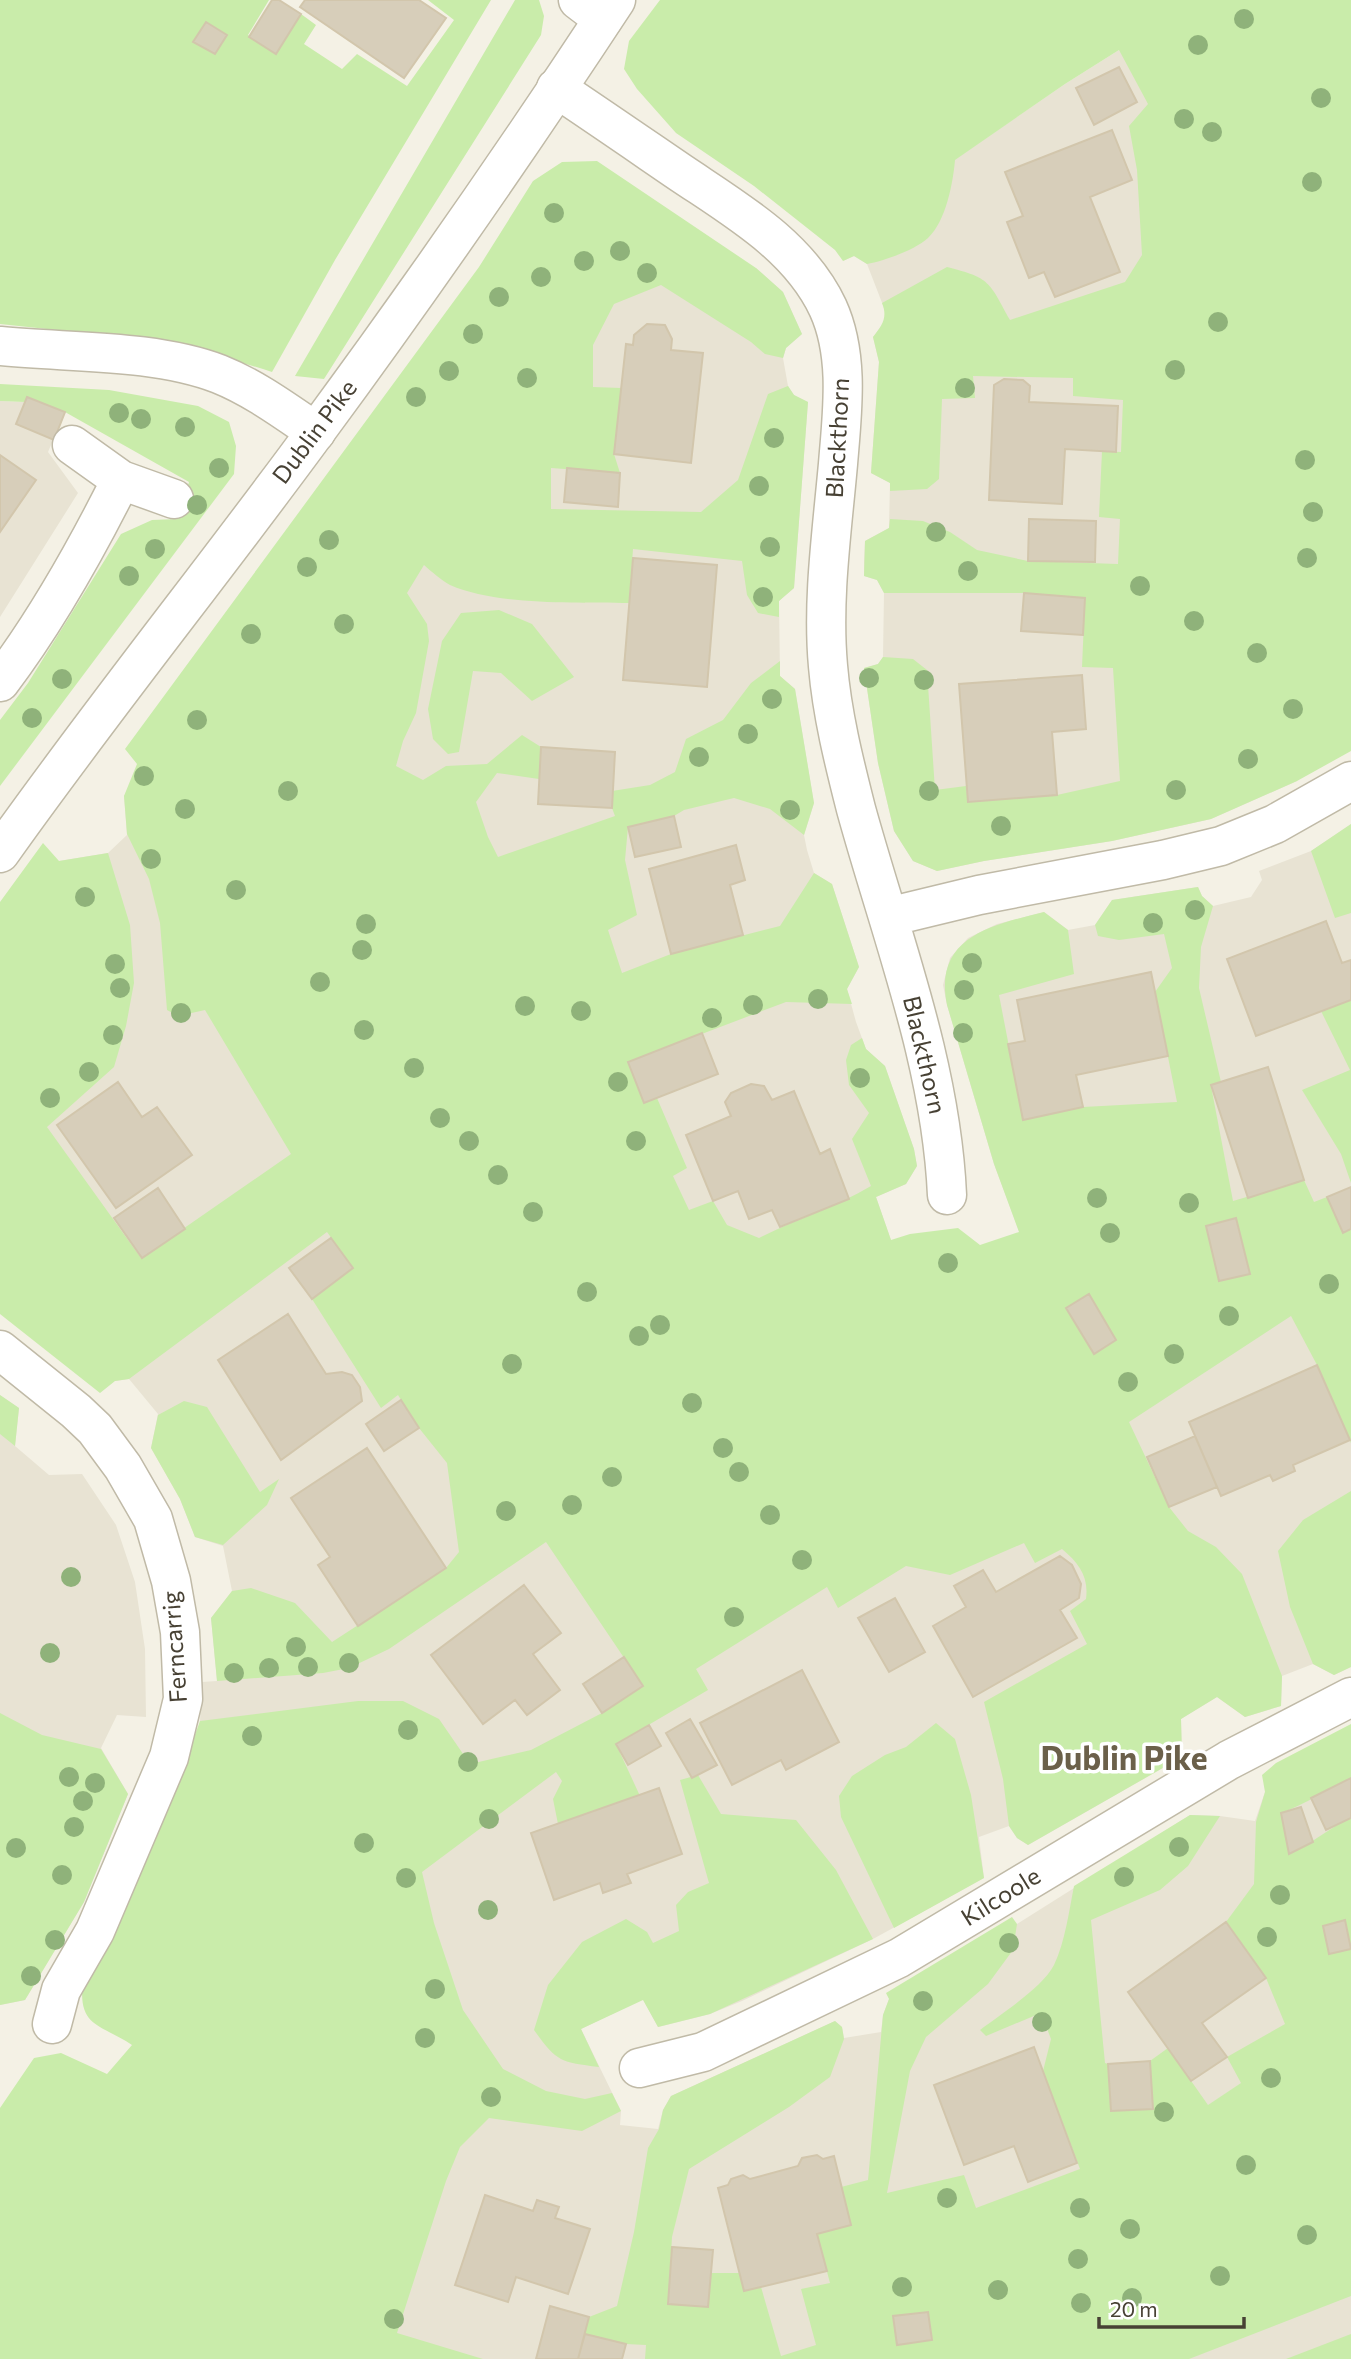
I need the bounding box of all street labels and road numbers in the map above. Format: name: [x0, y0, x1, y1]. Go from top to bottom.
street label: Dublin Pike: [265, 374, 362, 489]
street label: Blackthorn: [819, 377, 854, 499]
street label: Blackthorn: [898, 993, 953, 1117]
street label: Ferncarrig: [155, 1590, 192, 1704]
street label: Kilcoole: [955, 1860, 1045, 1931]

